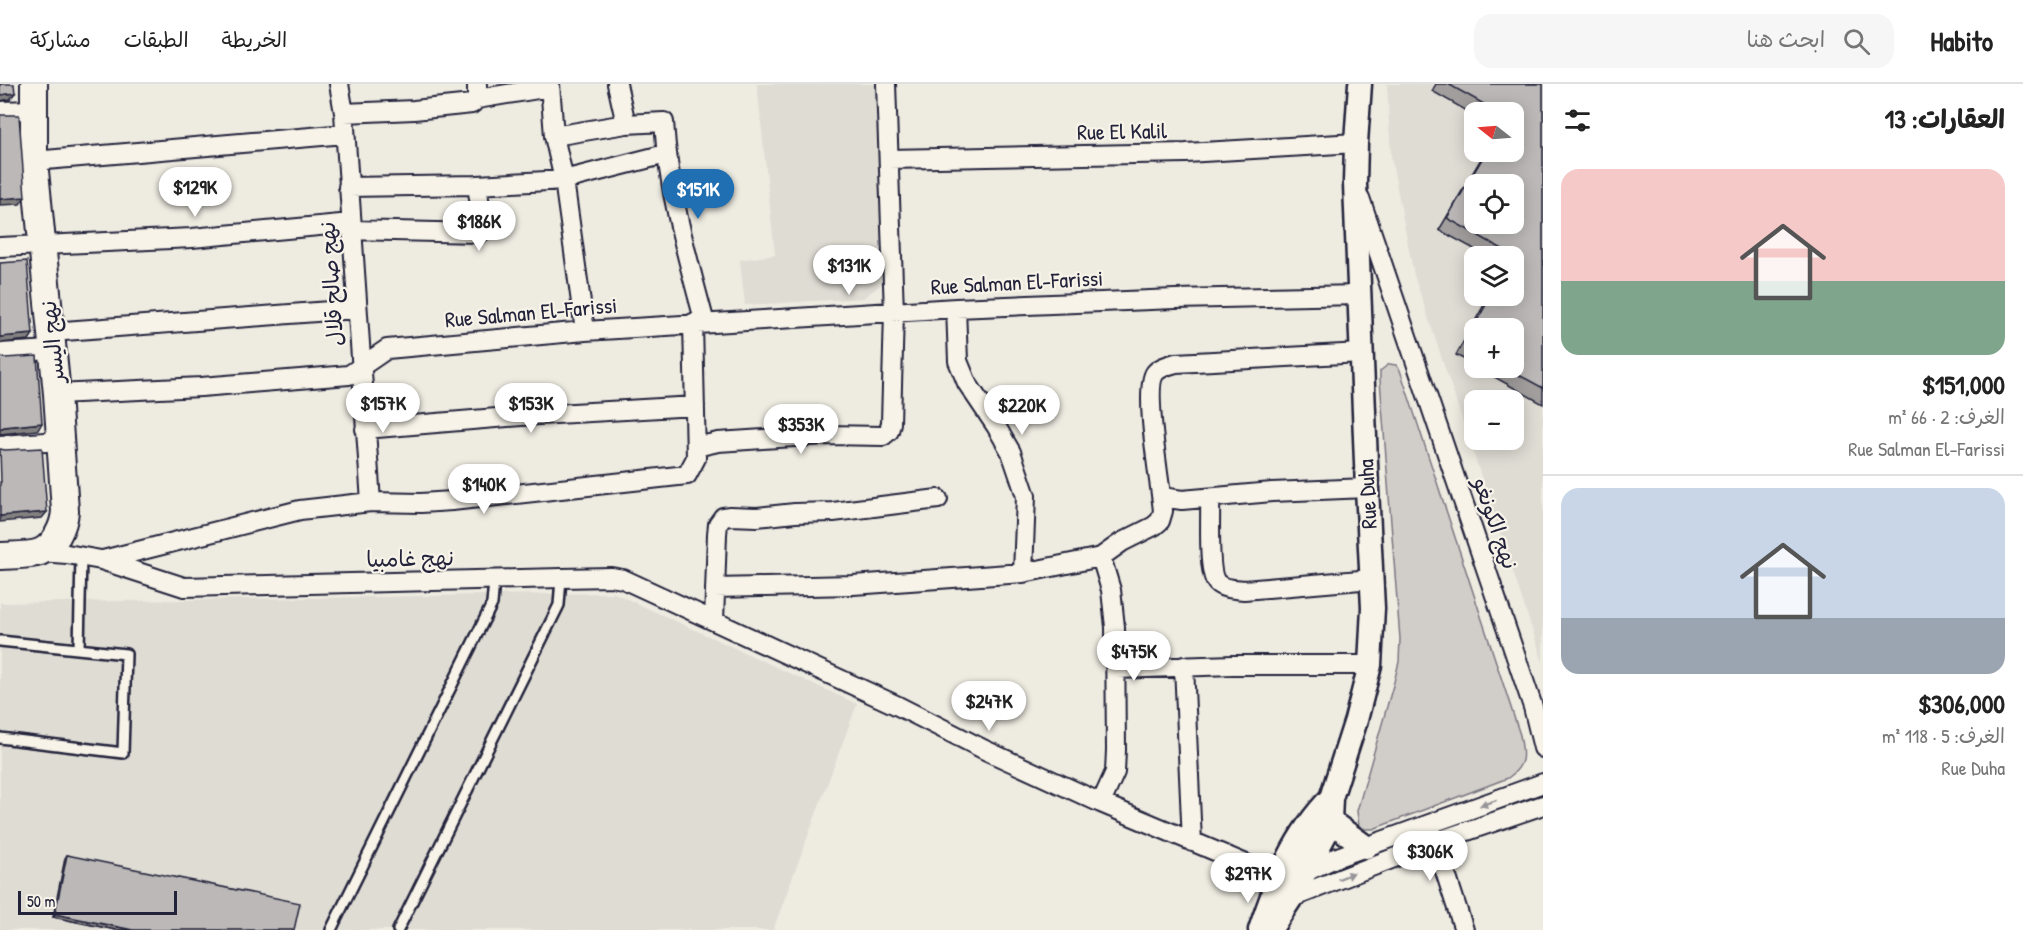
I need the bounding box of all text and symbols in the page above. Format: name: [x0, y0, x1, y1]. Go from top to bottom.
search box: [1474, 14, 1894, 68]
text: Habito: [1930, 22, 1993, 60]
text: ابحث هنا: [1747, 24, 1825, 54]
text: مشاركة: [30, 25, 91, 54]
text: الطبقات: [124, 25, 189, 54]
text: الخريطة: [222, 25, 287, 54]
icon: search: [1840, 25, 1873, 58]
text: العقارات: 13: [1885, 101, 2005, 136]
north arrow: [1464, 102, 1524, 162]
map controls: [1464, 102, 1524, 450]
icon: filters: [1561, 104, 1594, 137]
street label: Rue El Kalil: [1077, 115, 1167, 147]
pin: $129K: [153, 167, 237, 218]
pin: $151K: [656, 169, 740, 220]
text: $129K: [173, 173, 217, 200]
button: locate: [1464, 174, 1524, 234]
text: $151K: [676, 175, 720, 202]
pin: $186K: [437, 201, 521, 252]
text: $186K: [457, 207, 501, 234]
icon: home: [1729, 208, 1837, 316]
street label: نهج صالح قلال: [312, 221, 351, 347]
pin: $131K: [807, 245, 891, 296]
button: layers: [1464, 246, 1524, 306]
text: $131K: [827, 251, 871, 278]
street label: Rue Salman El-Farissi: [930, 263, 1104, 301]
street label: Rue Salman El-Farissi: [444, 290, 618, 334]
street label: نهج اليسر: [33, 299, 72, 387]
button: +: [1464, 318, 1524, 378]
text: $151,000: [1922, 367, 2005, 402]
pin: $157K: [341, 383, 425, 434]
pin: $153K: [489, 383, 573, 434]
pin: $220K: [980, 385, 1064, 436]
text: $157K: [360, 389, 406, 416]
text: $153K: [508, 389, 554, 416]
button: −: [1464, 390, 1524, 450]
text: $220K: [998, 391, 1046, 418]
text: الغرف: 2 · 66 m²: [1888, 403, 2005, 430]
pin: $353K: [759, 404, 843, 455]
text: $353K: [778, 410, 824, 437]
text: Rue Salman El-Farissi: [1848, 435, 2005, 462]
street label: Rue Duha: [1350, 458, 1384, 530]
pin: $140K: [442, 464, 526, 515]
text: $140K: [462, 470, 506, 497]
street label: نهج الكونغو: [1465, 472, 1526, 573]
icon: home: [1729, 527, 1837, 635]
street label: نهج غامبيا: [366, 542, 454, 575]
pin: $475K: [1092, 631, 1176, 682]
text: $475K: [1111, 637, 1157, 664]
pin: $247K: [947, 681, 1031, 732]
text: $306,000: [1918, 686, 2005, 721]
text: $247K: [965, 687, 1013, 714]
text: الغرف: 5 · 118 m²: [1882, 722, 2005, 749]
text: Rue Duha: [1942, 754, 2005, 781]
one-way arrow: [1479, 798, 1497, 808]
pin: $306K: [1388, 831, 1472, 882]
text: $306K: [1407, 837, 1453, 864]
pin: $297K: [1206, 853, 1290, 904]
text: $297K: [1224, 859, 1272, 886]
one-way arrow: [1337, 871, 1355, 881]
scale bar: [18, 888, 177, 916]
text: 50 m: [27, 890, 56, 912]

